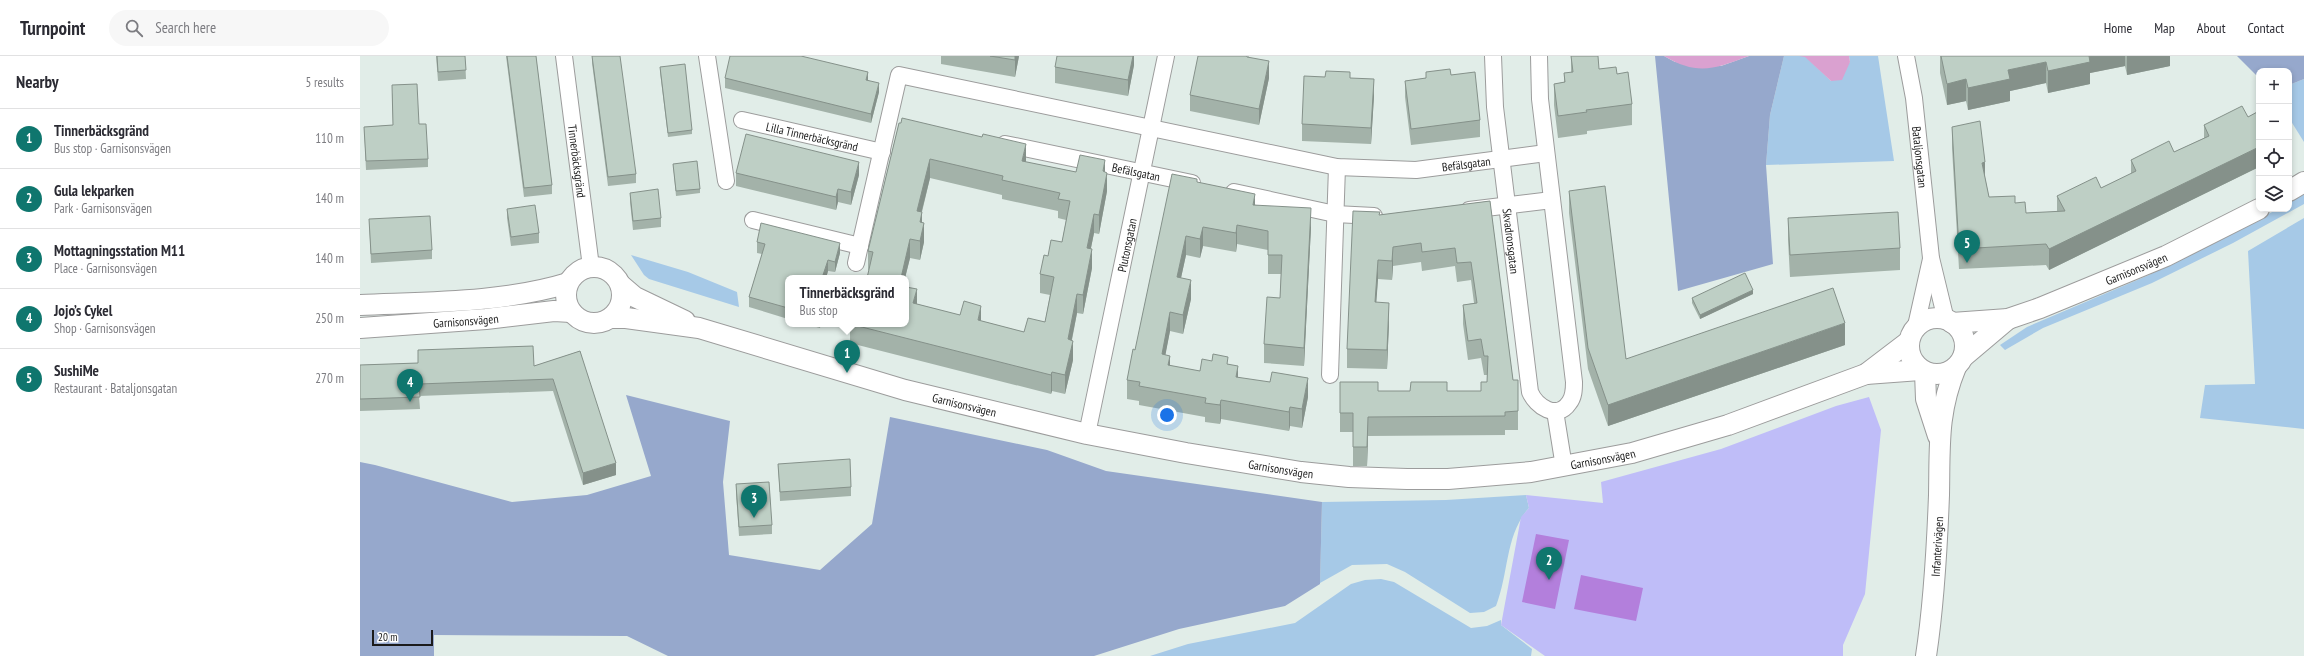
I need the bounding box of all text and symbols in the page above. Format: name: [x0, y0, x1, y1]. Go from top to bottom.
search box: [109, 10, 389, 46]
text: Turnpoint: [20, 16, 85, 40]
icon: search: [123, 17, 145, 39]
text: Search here: [155, 18, 216, 37]
text: Home: [2104, 19, 2132, 37]
text: Map: [2154, 19, 2175, 37]
text: About: [2197, 19, 2226, 37]
text: Contact: [2248, 19, 2284, 37]
map controls: [2256, 68, 2292, 212]
button: +: [2256, 68, 2292, 104]
text: Nearby: [16, 71, 59, 93]
text: 5 results: [305, 74, 344, 91]
button: −: [2256, 104, 2292, 140]
street label: Lilla Tinnerbäcksgränd: [765, 118, 860, 154]
text: Tinnerbäcksgränd: [54, 121, 149, 140]
street label: Tinnerbäcksgränd: [565, 124, 590, 199]
street label: Bataljonsgatan: [1910, 125, 1931, 188]
text: 1: [26, 130, 32, 147]
text: 110 m: [315, 130, 344, 147]
text: Bus stop · Garnisonsvägen: [54, 140, 171, 157]
button: locate: [2256, 140, 2292, 176]
street label: Befälsgatan: [1441, 153, 1491, 174]
street label: Befälsgatan: [1111, 159, 1162, 184]
button: layers: [2256, 176, 2292, 212]
text: Gula lekparken: [54, 181, 134, 200]
text: 2: [26, 190, 32, 207]
text: 140 m: [315, 190, 344, 207]
text: Park · Garnisonsvägen: [54, 200, 152, 217]
street label: Skvadronsgatan: [1500, 207, 1523, 274]
street label: Plutonsgatan: [1114, 217, 1139, 273]
pin: 5: [1954, 230, 1980, 263]
text: Mottagningsstation M11: [54, 241, 185, 260]
street label: Garnisonsvägen: [2103, 249, 2169, 288]
text: 3: [26, 250, 32, 267]
text: 140 m: [315, 250, 344, 267]
text: Place · Garnisonsvägen: [54, 260, 157, 277]
popup: [785, 275, 909, 327]
text: Tinnerbäcksgränd: [800, 283, 894, 302]
text: Jojo’s Cykel: [54, 301, 112, 320]
text: Bus stop: [800, 302, 838, 319]
text: 4: [26, 310, 32, 327]
text: 250 m: [315, 310, 344, 327]
street label: Garnisonsvägen: [433, 310, 499, 330]
text: Shop · Garnisonsvägen: [54, 320, 156, 337]
pin: 1: [834, 340, 860, 373]
text: SushiMe: [54, 361, 99, 380]
pin: 4: [397, 369, 423, 402]
text: 5: [26, 370, 32, 387]
text: 270 m: [315, 370, 344, 387]
text: Restaurant · Bataljonsgatan: [54, 380, 177, 397]
street label: Garnisonsvägen: [931, 389, 998, 419]
your location: [1157, 405, 1177, 425]
street label: Garnisonsvägen: [1569, 445, 1637, 472]
street label: Garnisonsvägen: [1247, 456, 1314, 481]
pin: 3: [741, 485, 767, 518]
street label: Infanterivägen: [1927, 516, 1946, 577]
pin: 2: [1536, 547, 1562, 580]
scale bar: [372, 628, 433, 647]
text: 20 m: [378, 630, 397, 644]

